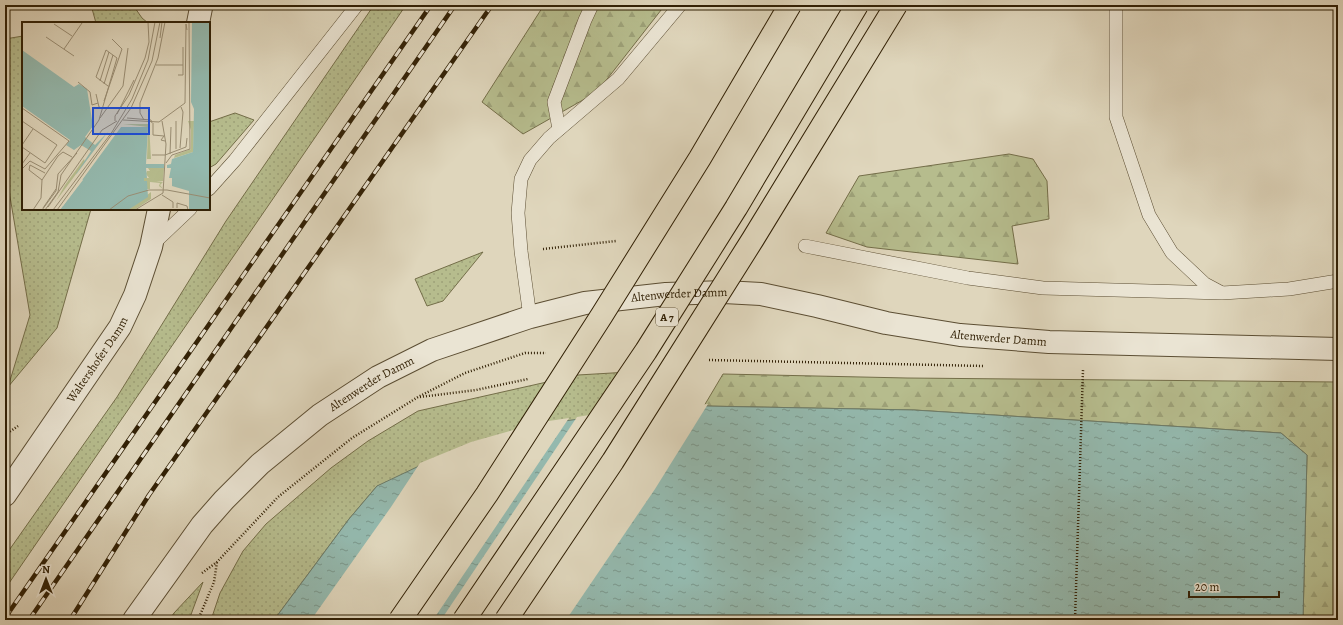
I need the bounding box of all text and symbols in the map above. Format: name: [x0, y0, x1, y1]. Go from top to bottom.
inset map: [22, 22, 210, 210]
street label: Altenwerder Damm: [629, 284, 728, 306]
road number: A 7: [656, 308, 678, 326]
street label: Waltershofer Damm: [62, 314, 132, 406]
street label: Altenwerder Damm: [948, 325, 1047, 350]
street label: Altenwerder Damm: [325, 352, 417, 416]
north arrow: [26, 559, 66, 599]
text: N: [42, 562, 50, 577]
scale bar: [1189, 573, 1279, 599]
text: 20 m: [1195, 579, 1219, 595]

